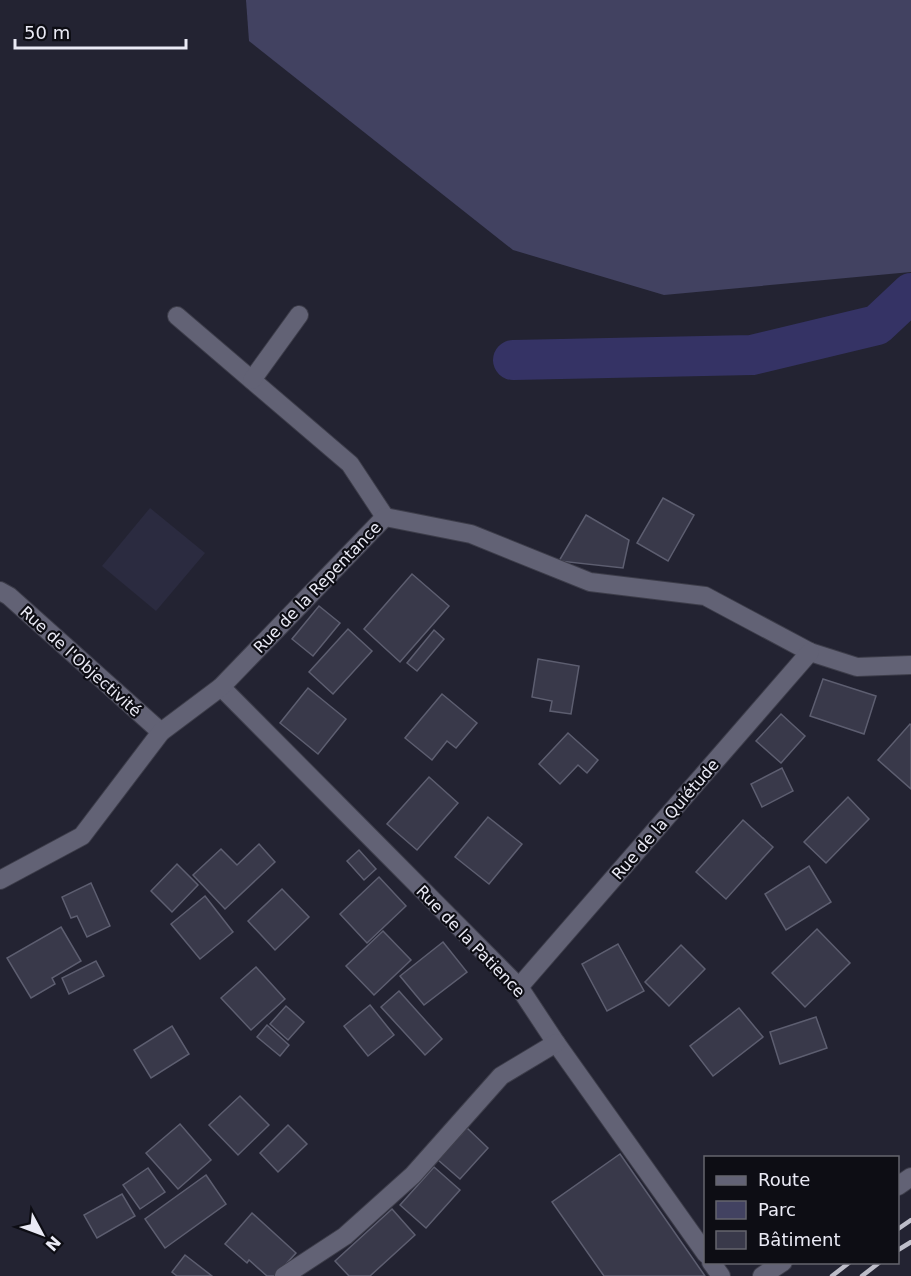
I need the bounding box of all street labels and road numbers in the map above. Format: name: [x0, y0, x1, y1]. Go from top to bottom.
street label: Rue de la Repentance: [250, 518, 385, 657]
street label: Rue de l'Objectivité: [16, 602, 145, 721]
street label: Rue de la Quiétude: [608, 755, 723, 883]
street label: Rue de la Patience: [412, 882, 529, 1001]

